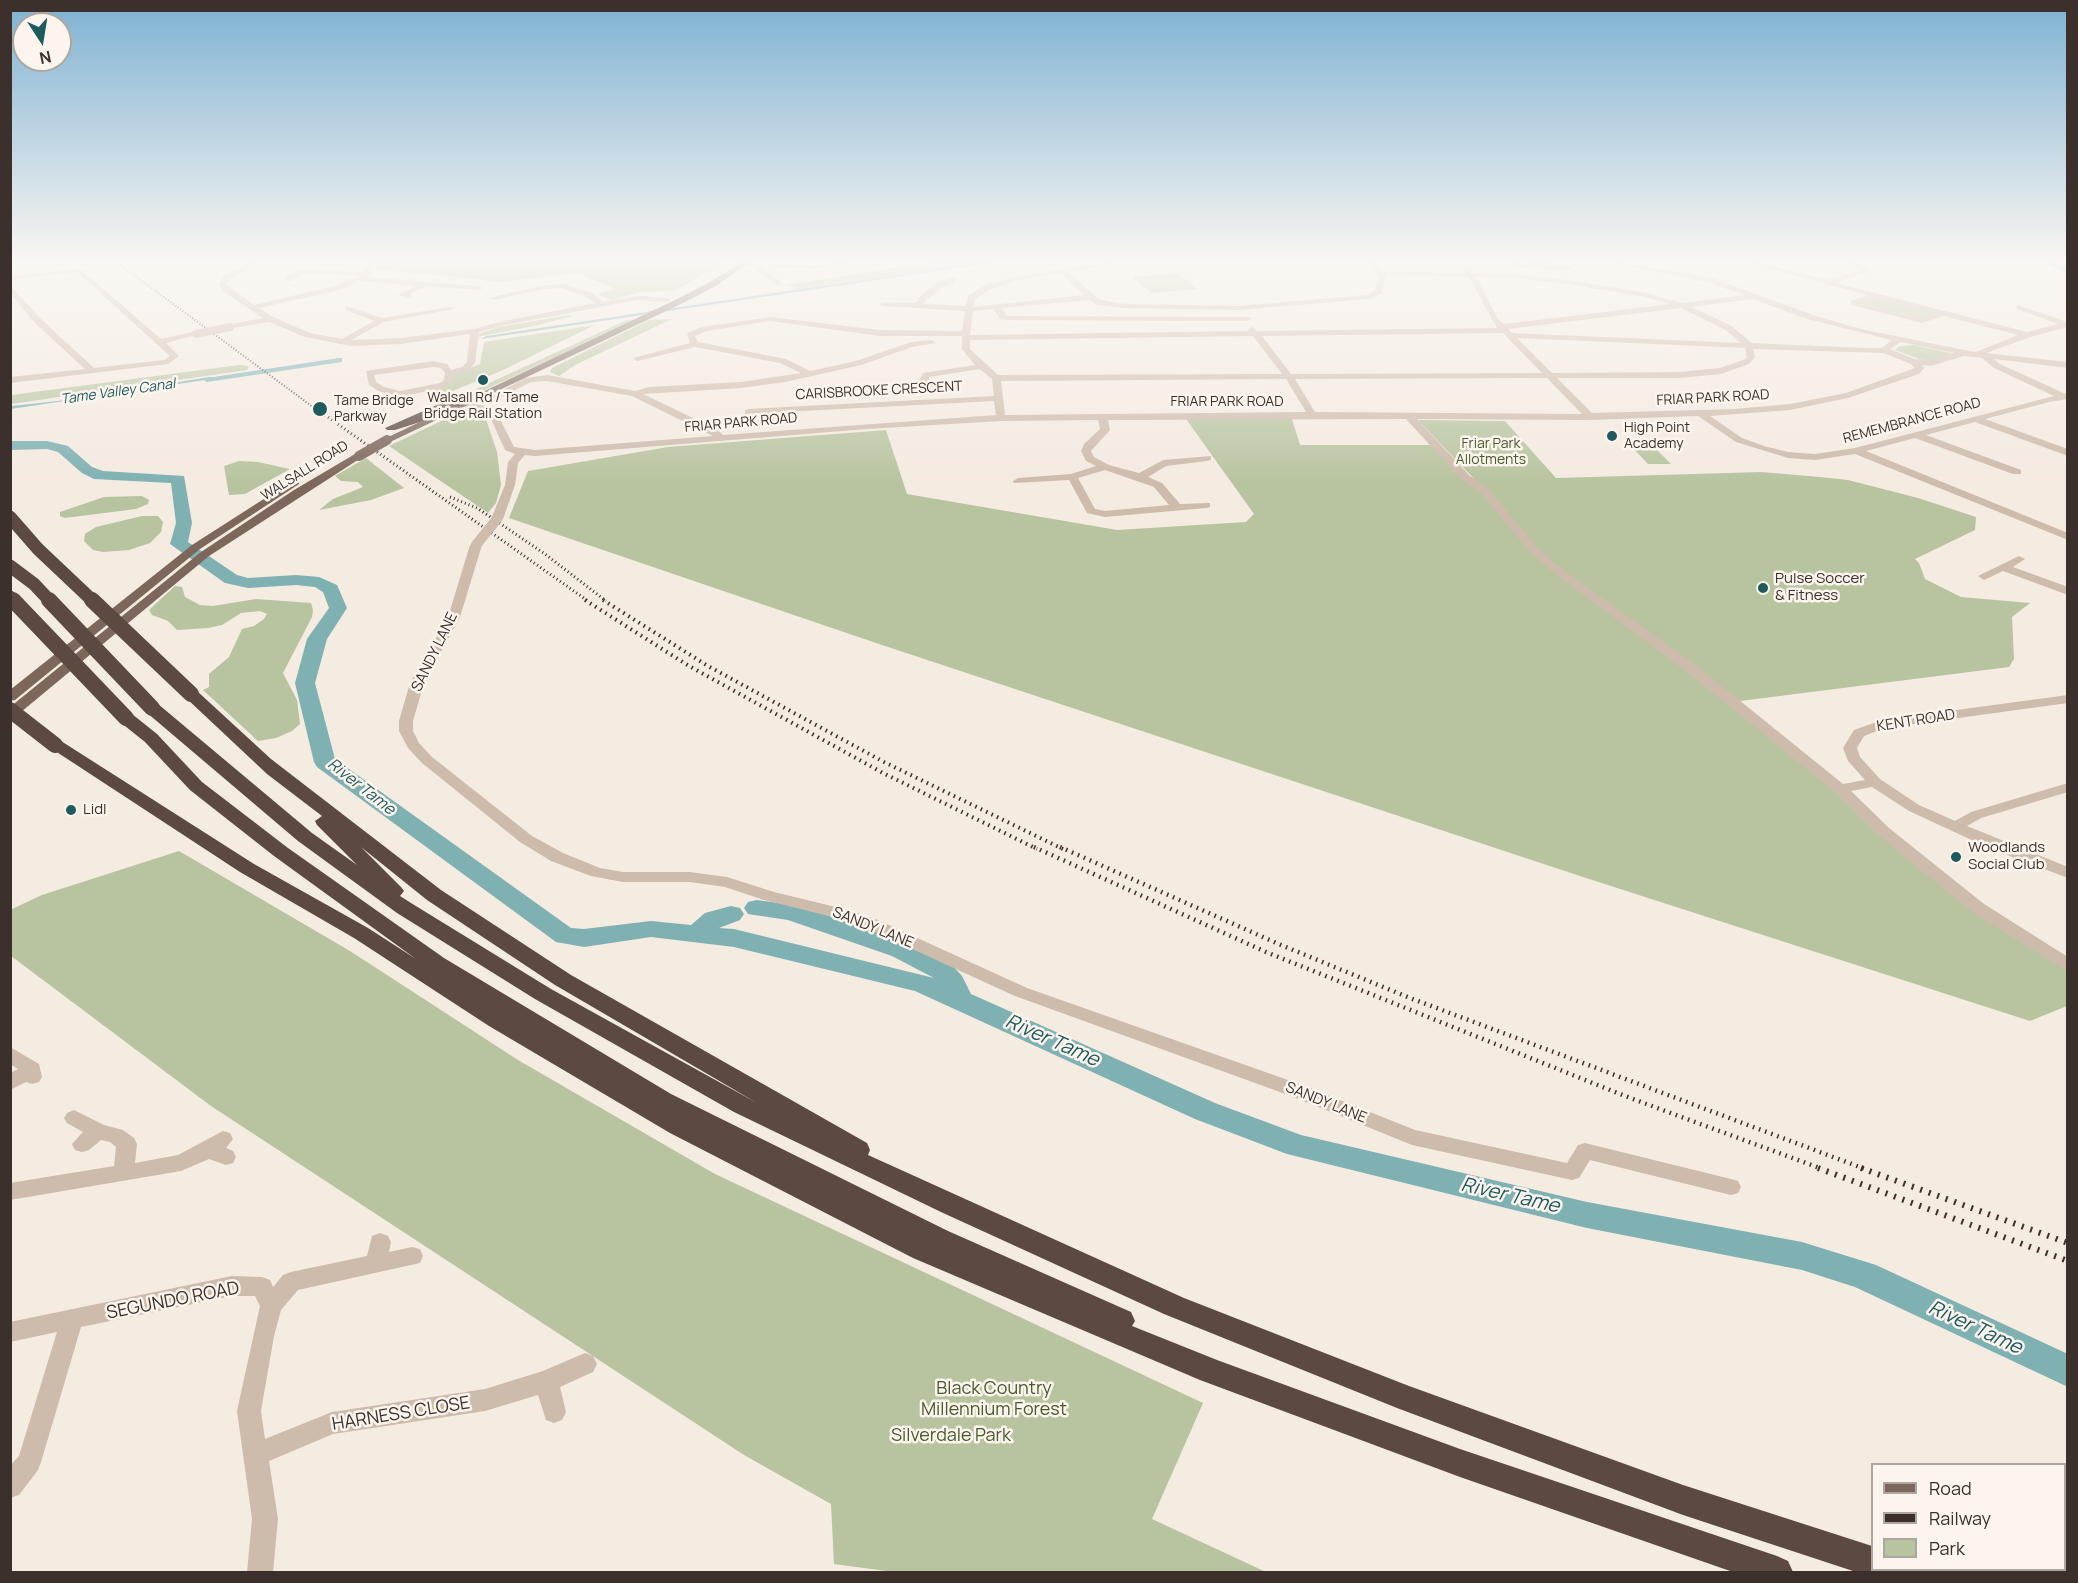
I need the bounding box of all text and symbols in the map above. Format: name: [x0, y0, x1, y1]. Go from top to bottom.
north arrow: [12, 12, 72, 72]
text: N: [37, 46, 53, 70]
marker: Walsall Rd / Tame Bridge Rail Station: [476, 373, 490, 387]
water label: Tame Valley Canal: [60, 376, 176, 408]
street label: CARISBROOKE CRESCENT: [795, 378, 963, 404]
street label: FRIAR PARK ROAD: [1656, 387, 1770, 409]
place label: Walsall Rd / Tame Bridge Rail Station: [424, 390, 542, 422]
place label: Tame Bridge Parkway: [334, 393, 414, 425]
street label: FRIAR PARK ROAD: [1170, 394, 1284, 410]
street label: REMEMBRANCE ROAD: [1841, 395, 1983, 447]
marker: Tame Bridge Parkway: [311, 400, 329, 418]
street label: FRIAR PARK ROAD: [684, 410, 798, 436]
place label: High Point Academy: [1624, 420, 1690, 452]
marker: High Point Academy: [1605, 429, 1619, 443]
park label: Friar Park Allotments: [1456, 436, 1526, 468]
street label: WALSALL ROAD: [258, 437, 352, 505]
place label: Pulse Soccer & Fitness: [1775, 570, 1865, 605]
marker: Pulse Soccer & Fitness: [1756, 581, 1770, 595]
street label: SANDY LANE: [408, 609, 462, 695]
street label: KENT ROAD: [1875, 706, 1957, 736]
water label: River Tame: [324, 755, 398, 819]
place label: Lidl: [83, 801, 107, 819]
marker: Lidl: [64, 803, 78, 817]
place label: Woodlands Social Club: [1968, 839, 2045, 874]
marker: Woodlands Social Club: [1949, 850, 1963, 864]
street label: SANDY LANE: [830, 904, 916, 952]
water label: River Tame: [1001, 1010, 1103, 1072]
street label: SANDY LANE: [1283, 1079, 1369, 1127]
water label: River Tame: [1459, 1173, 1561, 1219]
street label: SEGUNDO ROAD: [105, 1278, 241, 1324]
water label: River Tame: [1925, 1296, 2025, 1360]
park label: Black Country Millennium Forest: [921, 1378, 1067, 1420]
street label: HARNESS CLOSE: [331, 1392, 471, 1436]
park label: Silverdale Park: [891, 1425, 1011, 1447]
legend: [1871, 1463, 2066, 1571]
text: Road: [1929, 1476, 1972, 1500]
text: Railway: [1929, 1506, 1991, 1530]
text: Park: [1929, 1536, 1965, 1560]

